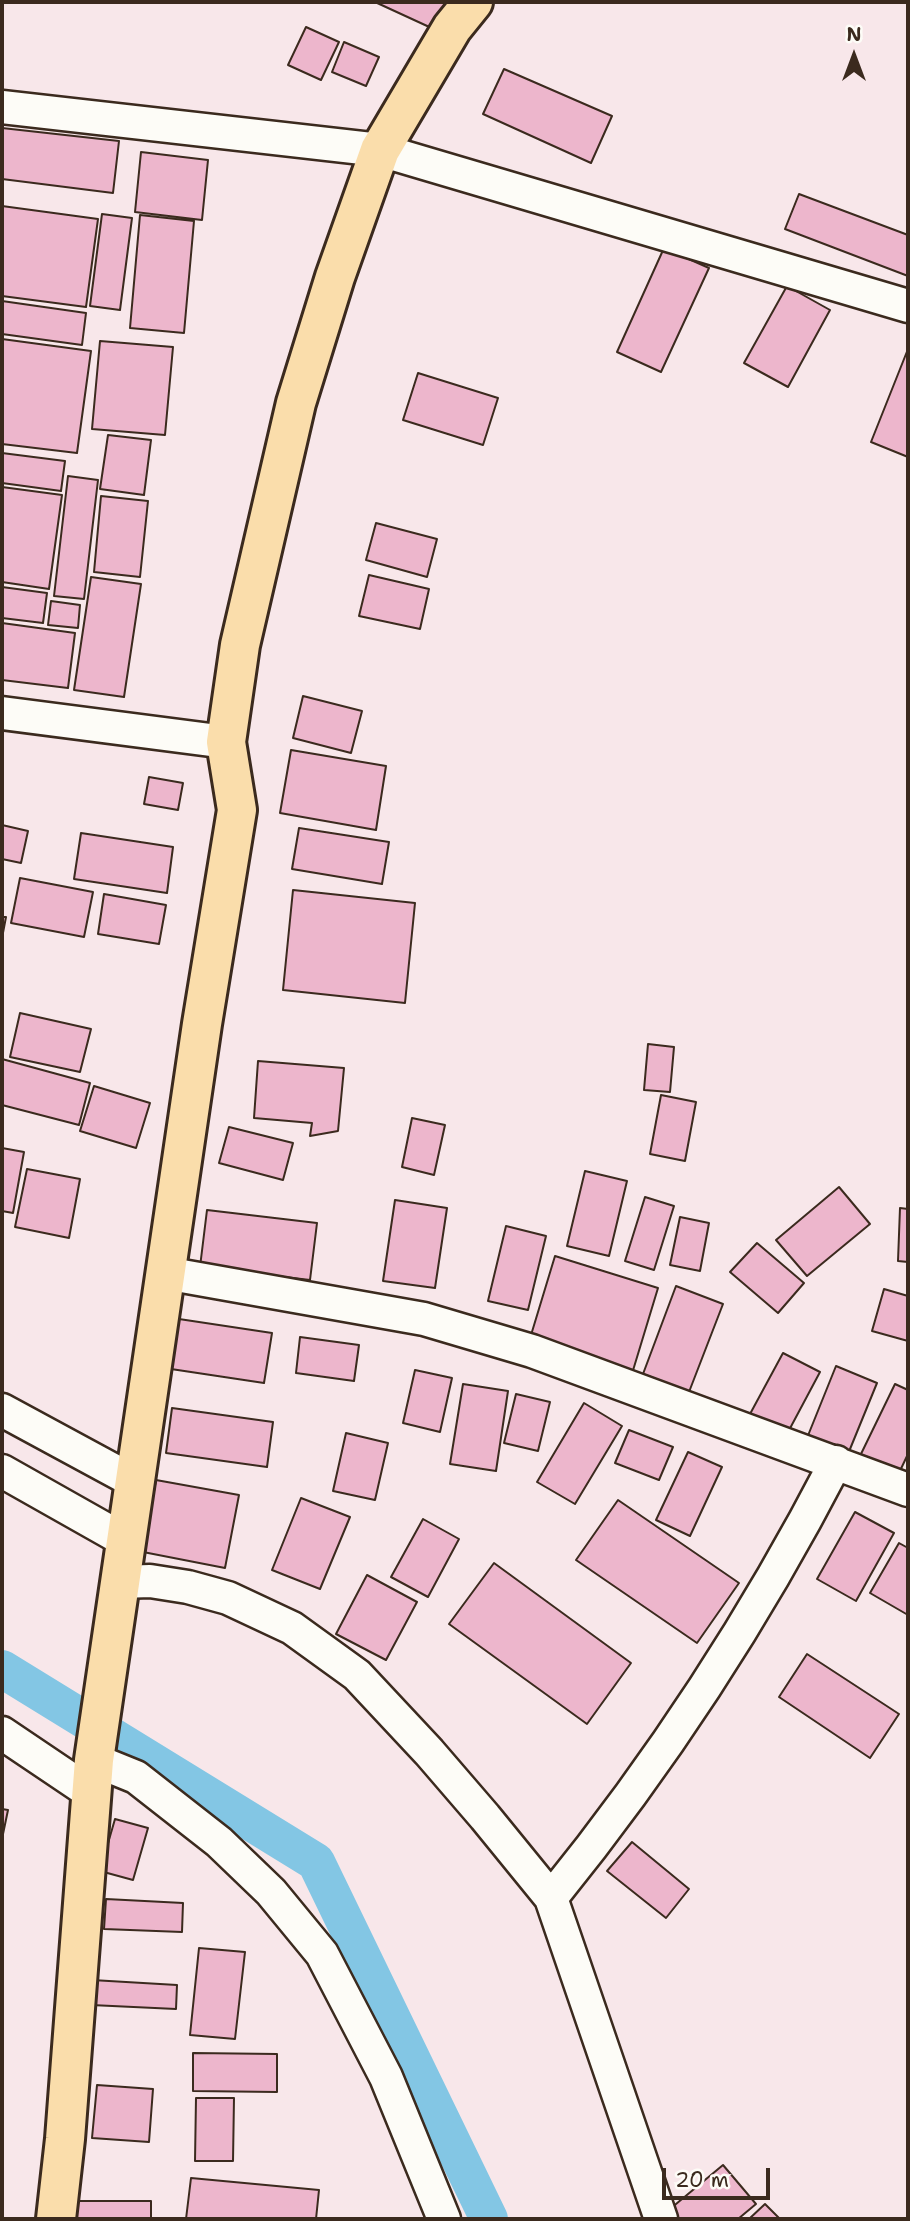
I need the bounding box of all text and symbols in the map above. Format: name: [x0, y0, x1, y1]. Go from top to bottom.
north arrow: [819, 21, 889, 91]
text: N: [846, 22, 862, 47]
scale bar: [665, 2154, 774, 2198]
text: 20 m: [675, 2166, 729, 2194]

